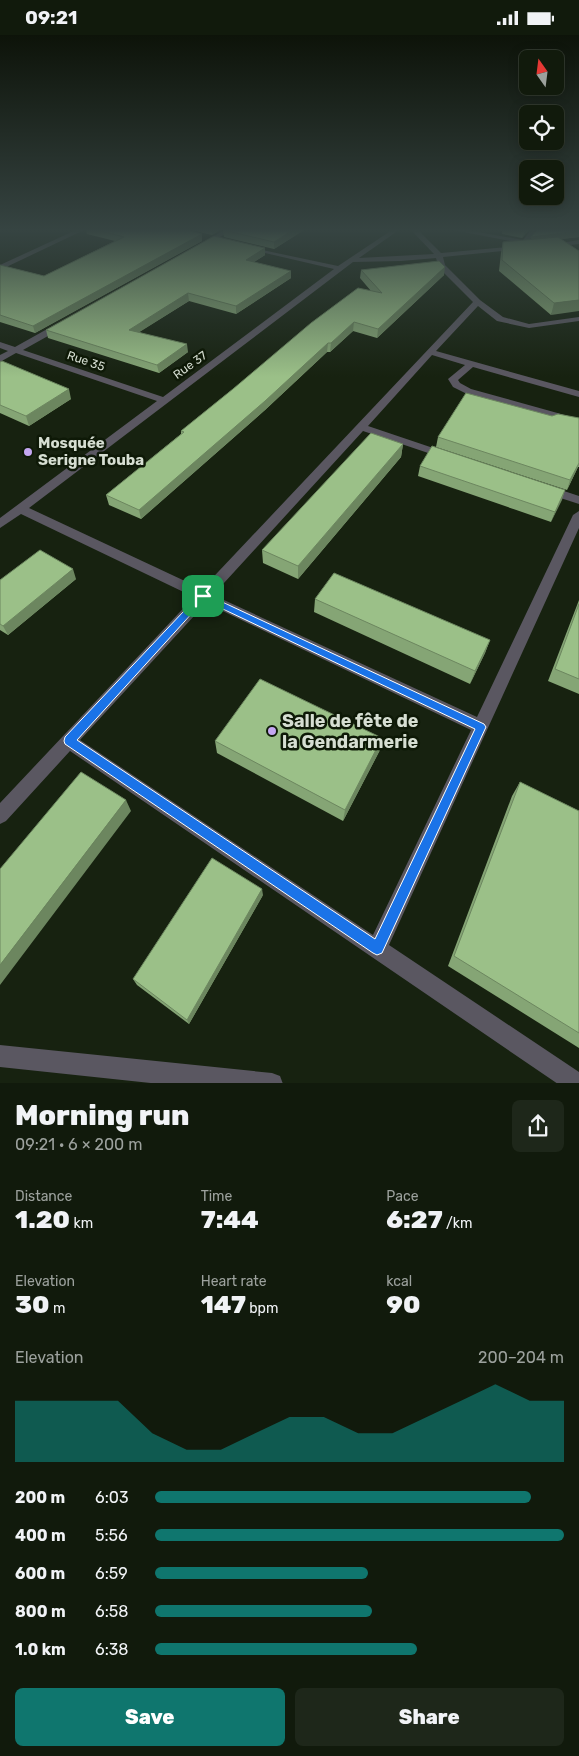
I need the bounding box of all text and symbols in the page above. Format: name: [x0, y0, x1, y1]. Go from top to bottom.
text: 09:21: [25, 6, 77, 29]
north arrow: [519, 50, 564, 95]
map controls: [519, 50, 564, 205]
button: locate: [519, 105, 564, 150]
button: layers: [519, 160, 564, 205]
street label: Rue 35: [65, 348, 107, 374]
street label: Rue 37: [170, 348, 210, 382]
place label: Mosquée Serigne Touba: [38, 434, 144, 469]
marker: Mosquée Serigne Touba: [22, 446, 34, 458]
pin: [182, 575, 224, 617]
icon: arrive: [189, 582, 217, 610]
place label: Salle de fête de la Gendarmerie: [282, 710, 419, 753]
marker: Salle de fête de la Gendarmerie: [266, 725, 278, 737]
text: Morning run: [15, 1099, 189, 1132]
button: share: [512, 1100, 564, 1152]
text: 09:21 · 6 × 200 m: [15, 1135, 142, 1154]
text: Distance: [15, 1188, 72, 1205]
text: Time: [201, 1188, 232, 1205]
text: Pace: [386, 1188, 418, 1205]
text: 1.20: [15, 1205, 70, 1234]
text: 7:44: [201, 1205, 259, 1234]
text: 6:27: [386, 1205, 443, 1234]
text: km: [70, 1215, 93, 1232]
text: /km: [443, 1215, 473, 1232]
text: Elevation: [15, 1273, 75, 1290]
text: Heart rate: [201, 1273, 267, 1290]
text: kcal: [386, 1273, 412, 1290]
text: 30: [15, 1290, 50, 1319]
text: 147: [201, 1290, 246, 1319]
text: 90: [386, 1290, 420, 1319]
text: m: [50, 1300, 65, 1317]
text: bpm: [246, 1300, 278, 1317]
text: Elevation: [15, 1348, 84, 1367]
text: 200–204 m: [478, 1348, 564, 1367]
text: 200 m: [15, 1488, 65, 1507]
text: 6:03: [95, 1488, 129, 1507]
text: 400 m: [15, 1526, 66, 1545]
text: 5:56: [95, 1526, 128, 1545]
text: 600 m: [15, 1564, 65, 1583]
text: 6:59: [95, 1564, 128, 1583]
text: 800 m: [15, 1602, 66, 1621]
text: 6:58: [95, 1602, 128, 1621]
text: 1.0 km: [15, 1640, 66, 1659]
text: 6:38: [95, 1640, 129, 1659]
button: Save: [15, 1688, 285, 1746]
button: Share: [295, 1688, 564, 1746]

